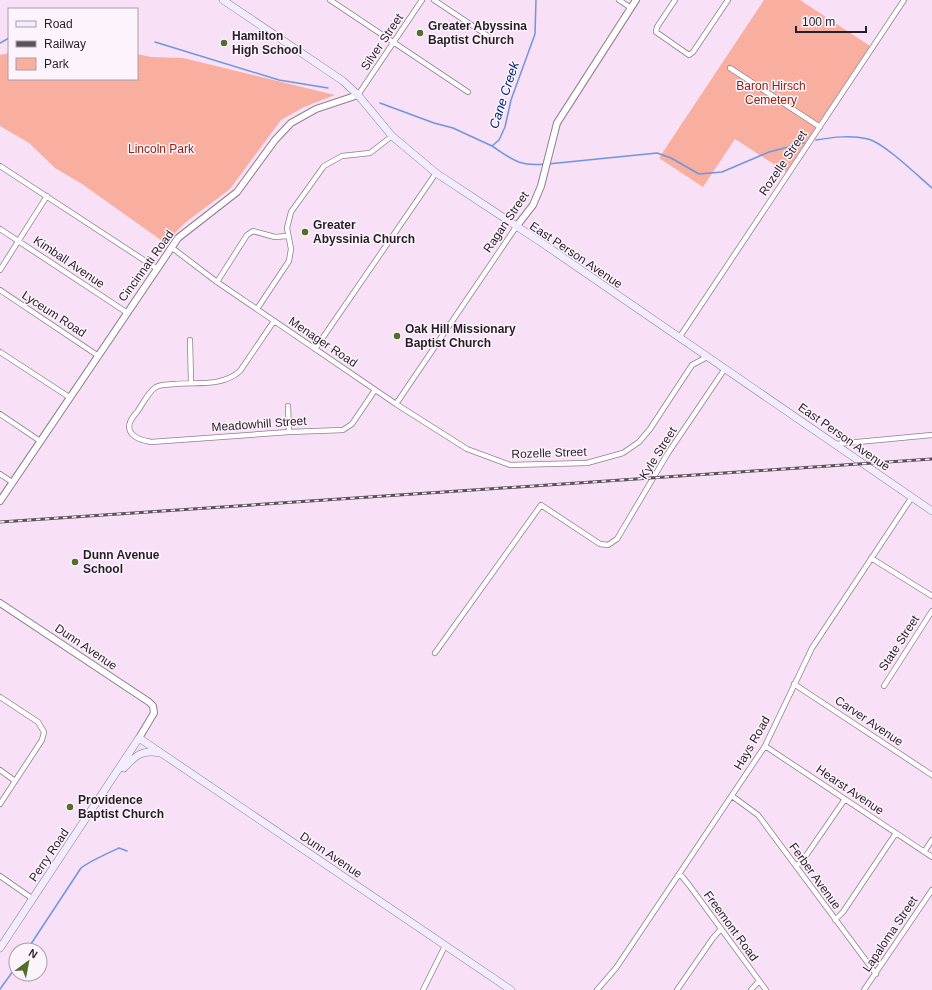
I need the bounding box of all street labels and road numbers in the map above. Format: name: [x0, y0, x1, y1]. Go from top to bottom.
street label: Silver Street: [358, 10, 406, 73]
street label: Rozelle Street: [756, 127, 810, 198]
street label: Ragan Street: [480, 188, 532, 255]
street label: East Person Avenue: [527, 219, 625, 291]
street label: Cincinnati Road: [115, 228, 177, 304]
street label: Kimball Avenue: [31, 233, 107, 291]
street label: Lyceum Road: [19, 288, 89, 340]
street label: Menager Road: [286, 314, 360, 370]
street label: East Person Avenue: [796, 400, 893, 474]
street label: Meadowhill Street: [211, 414, 308, 434]
street label: Kyle Street: [637, 424, 680, 482]
street label: Rozelle Street: [511, 445, 588, 461]
street label: State Street: [876, 612, 922, 673]
street label: Dunn Avenue: [52, 621, 120, 673]
street label: Carver Avenue: [832, 693, 906, 749]
street label: Hays Road: [731, 714, 773, 772]
street label: Hearst Avenue: [814, 762, 887, 818]
street label: Perry Road: [26, 826, 72, 884]
street label: Dunn Avenue: [297, 829, 365, 881]
street label: Ferber Avenue: [786, 840, 844, 912]
street label: Freemont Road: [701, 888, 761, 964]
street label: Lapaloma Street: [860, 893, 921, 974]

